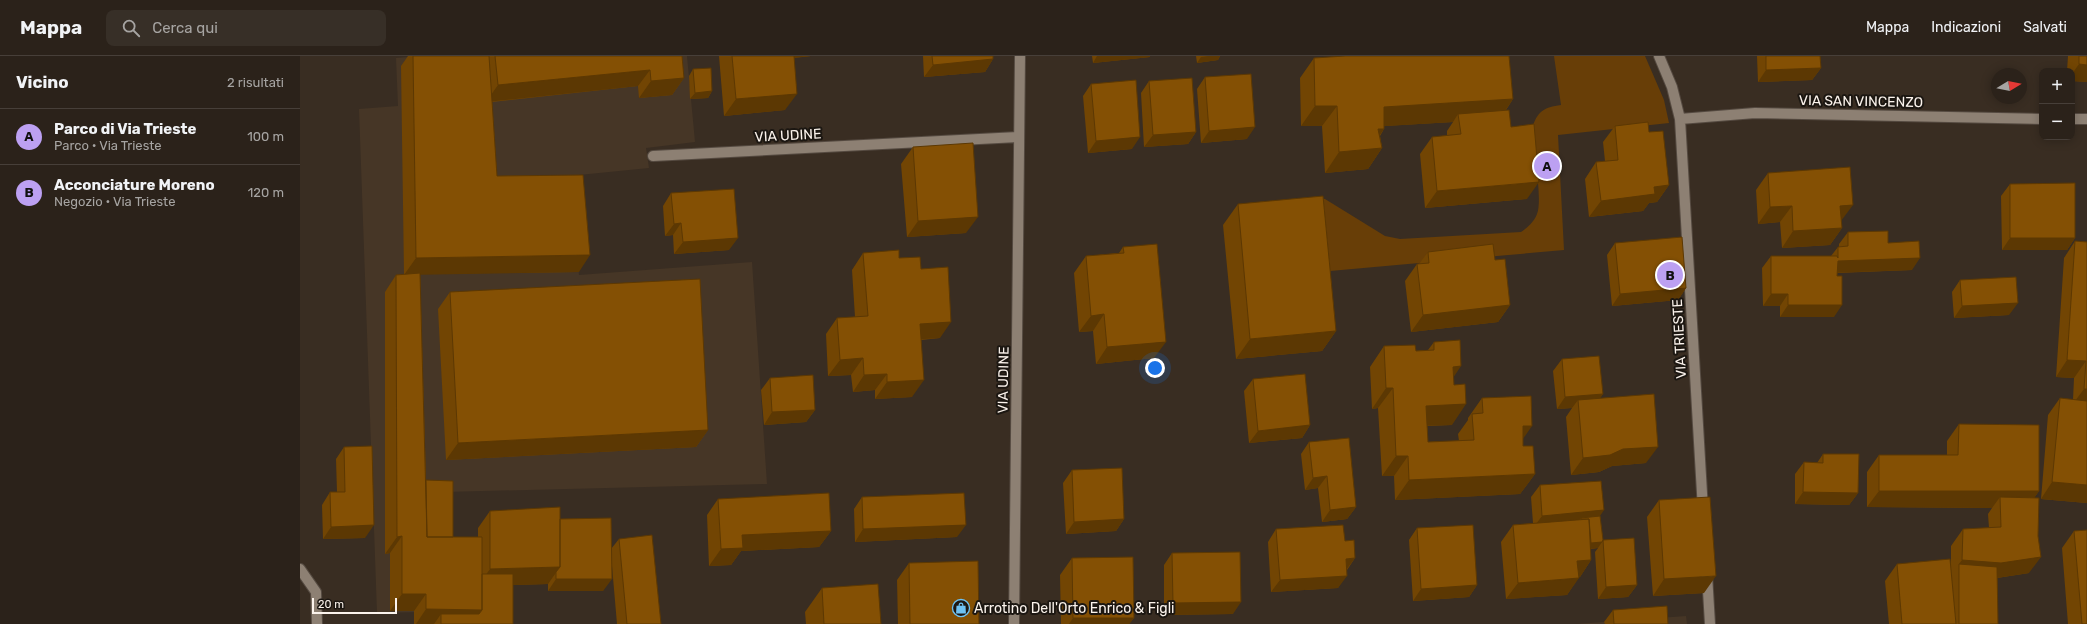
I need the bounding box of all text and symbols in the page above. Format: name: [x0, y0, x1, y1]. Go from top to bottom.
search box: [106, 10, 386, 46]
text: Mappa: [20, 16, 82, 39]
icon: search: [120, 17, 142, 39]
text: Cerca qui: [152, 19, 218, 37]
text: Mappa: [1866, 19, 1909, 36]
text: Indicazioni: [1931, 19, 2001, 36]
text: Salvati: [2023, 19, 2067, 36]
north arrow: [1991, 68, 2027, 104]
map controls: [2039, 68, 2075, 140]
button: +: [2039, 68, 2075, 104]
text: Vicino: [16, 72, 69, 92]
text: 2 risultati: [227, 75, 284, 90]
street label: VIA SAN VINCENZO: [1799, 92, 1923, 111]
button: −: [2039, 104, 2075, 140]
text: Parco di Via Trieste: [54, 120, 196, 138]
street label: VIA UDINE: [754, 125, 822, 146]
text: A: [24, 129, 34, 144]
text: 100 m: [247, 129, 284, 144]
text: Parco · Via Trieste: [54, 138, 162, 153]
pin: A: [1534, 151, 1560, 181]
text: Acconciature Moreno: [54, 176, 215, 194]
text: B: [24, 185, 34, 200]
text: 120 m: [248, 185, 284, 200]
text: Negozio · Via Trieste: [54, 194, 175, 209]
pin: B: [1657, 260, 1683, 290]
street label: VIA TRIESTE: [1669, 299, 1690, 379]
street label: VIA UDINE: [994, 346, 1013, 414]
your location: [1145, 358, 1165, 378]
scale bar: [312, 596, 397, 615]
text: 20 m: [318, 598, 344, 611]
shop icon: Arrotino Dell'Orto Enrico & Figli: [951, 598, 971, 618]
place label: Arrotino Dell'Orto Enrico & Figli: [974, 600, 1174, 617]

